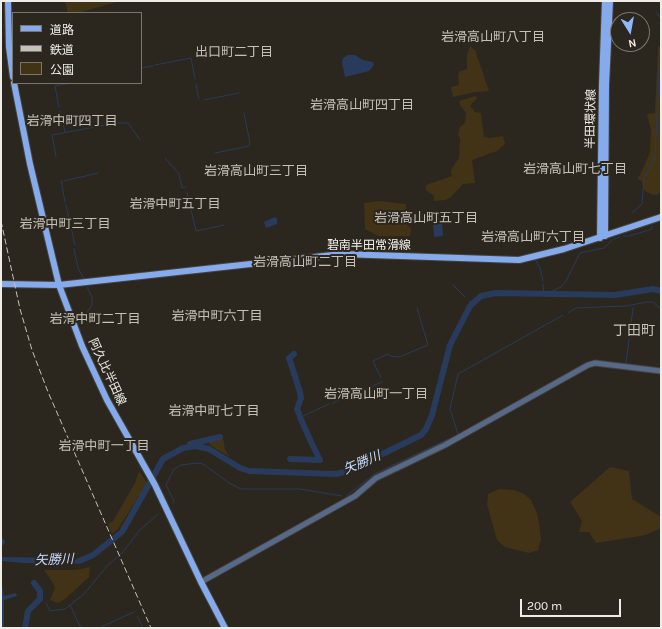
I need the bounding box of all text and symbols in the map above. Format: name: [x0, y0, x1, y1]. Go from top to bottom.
legend: [12, 12, 142, 84]
north arrow: [610, 12, 650, 52]
text: 道路: [50, 23, 74, 37]
district label: 岩滑高山町八丁目: [441, 29, 545, 45]
text: N: [627, 36, 637, 50]
text: 鉄道: [50, 43, 74, 57]
district label: 出口町二丁目: [195, 44, 273, 60]
text: 公園: [50, 63, 74, 77]
street label: 半田環状線: [583, 89, 599, 149]
district label: 岩滑高山町四丁目: [310, 97, 414, 113]
district label: 岩滑中町四丁目: [27, 113, 117, 129]
district label: 岩滑高山町七丁目: [523, 161, 627, 177]
district label: 岩滑高山町三丁目: [204, 163, 308, 179]
district label: 岩滑中町五丁目: [130, 196, 220, 212]
district label: 岩滑高山町五丁目: [374, 210, 478, 226]
district label: 岩滑中町三丁目: [20, 216, 110, 232]
district label: 岩滑高山町六丁目: [481, 229, 585, 245]
street label: 碧南半田常滑線: [327, 239, 411, 253]
district label: 岩滑高山町二丁目: [253, 254, 357, 270]
district label: 岩滑中町六丁目: [172, 308, 262, 324]
district label: 岩滑中町二丁目: [50, 311, 140, 327]
district label: 丁田町: [613, 323, 655, 339]
street label: 阿久比半田線: [85, 336, 129, 408]
district label: 岩滑高山町一丁目: [324, 386, 428, 402]
district label: 岩滑中町七丁目: [169, 403, 259, 419]
district label: 岩滑中町一丁目: [59, 438, 149, 454]
water label: 矢勝川: [341, 448, 383, 478]
water label: 矢勝川: [34, 552, 74, 568]
scale bar: [522, 591, 623, 617]
text: 200 m: [527, 599, 562, 613]

